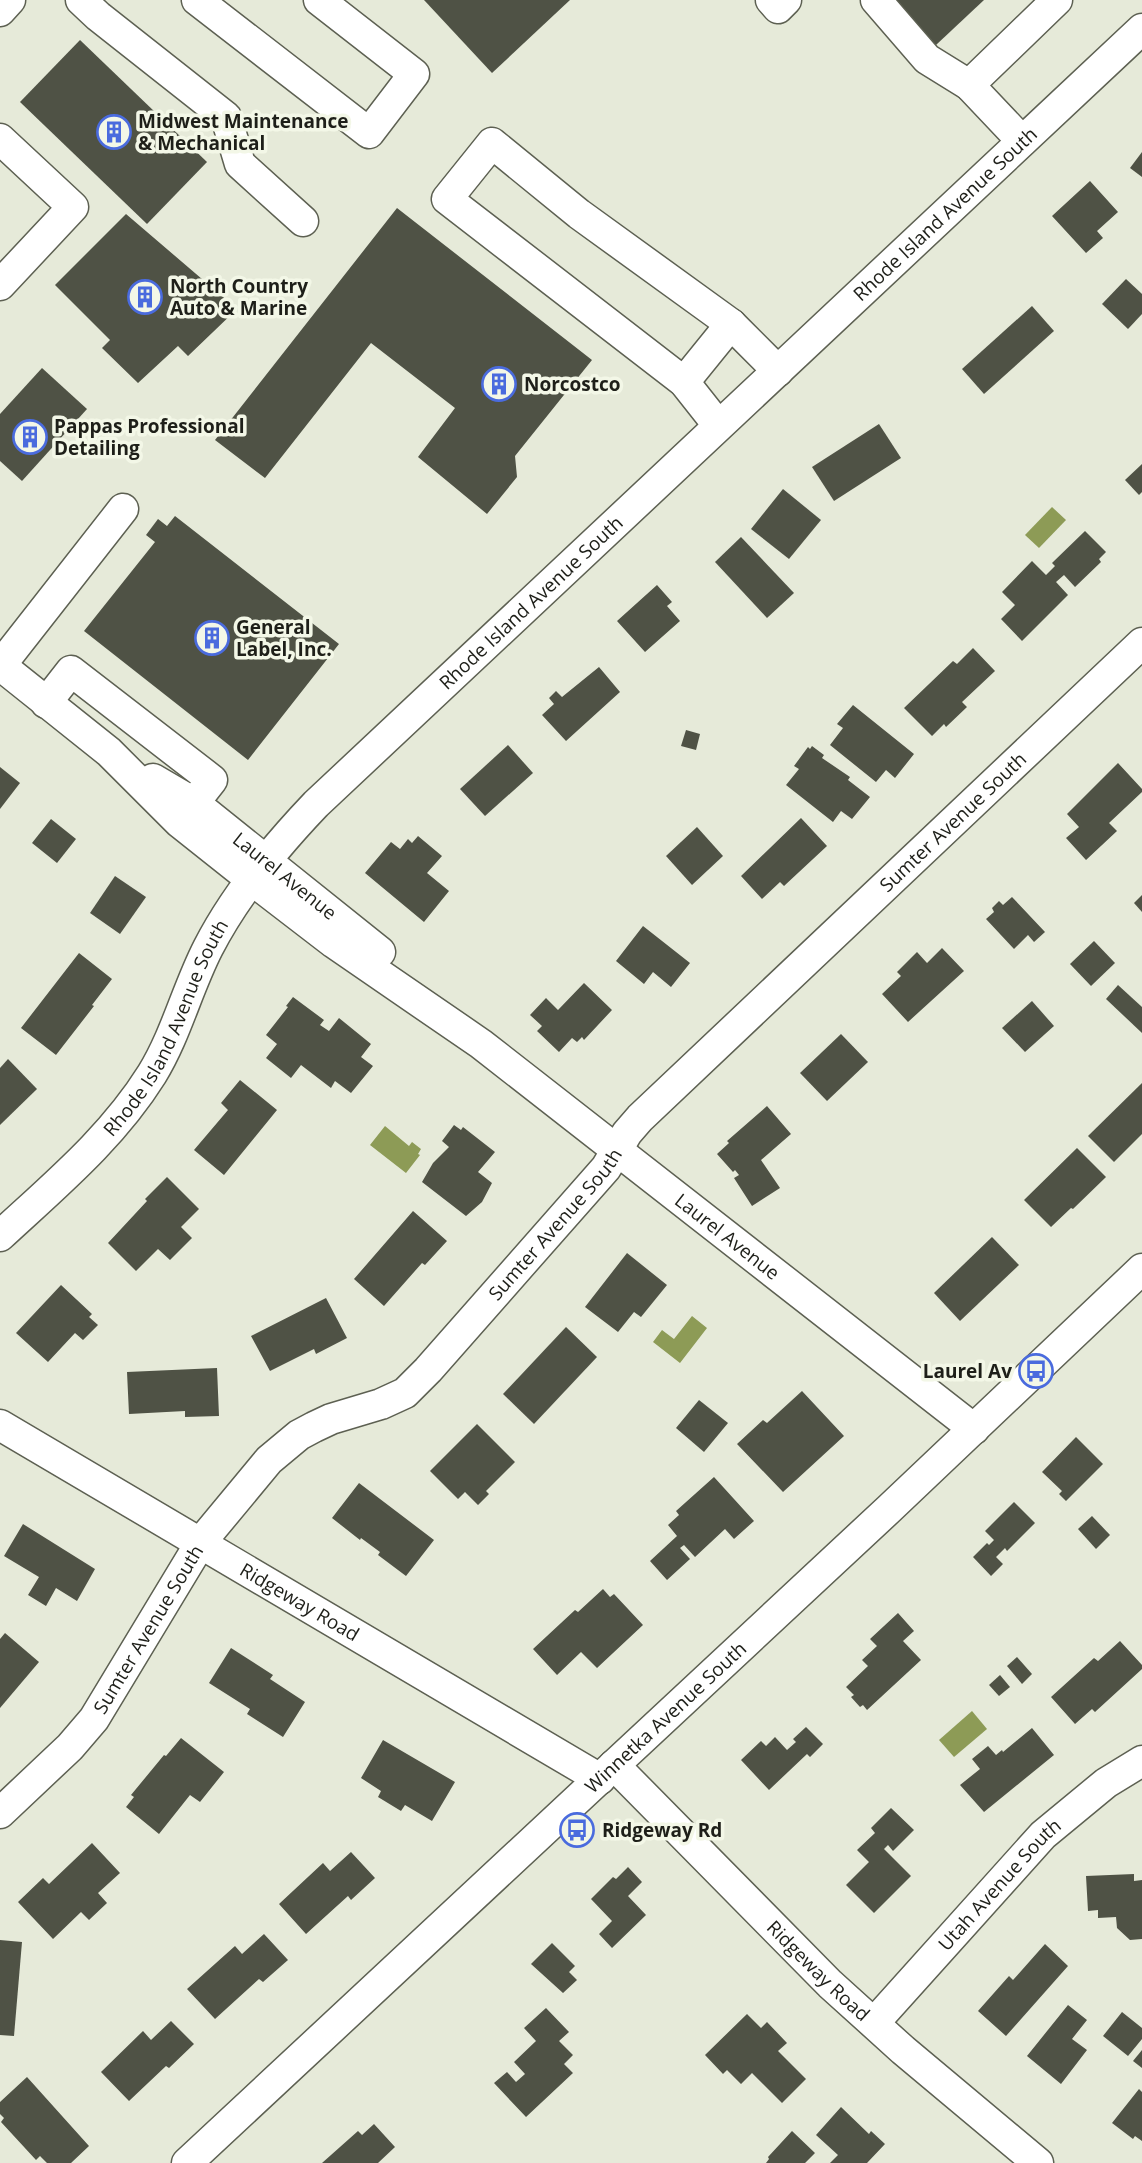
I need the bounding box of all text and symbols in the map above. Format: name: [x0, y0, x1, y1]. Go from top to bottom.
place label: Midwest Maintenance & Mechanical: [138, 108, 348, 156]
building icon: Midwest Maintenance & Mechanical: [95, 113, 133, 151]
street label: Rhode Island Avenue South: [847, 121, 1043, 306]
place label: North Country Auto & Marine: [170, 273, 308, 321]
building icon: North Country Auto & Marine: [126, 278, 164, 316]
building icon: Norcostco: [480, 365, 518, 403]
place label: Norcostco: [524, 371, 621, 397]
place label: Pappas Professional Detailing: [54, 413, 244, 461]
building icon: Pappas Professional Detailing: [11, 418, 49, 456]
street label: Rhode Island Avenue South: [433, 510, 628, 695]
place label: General Label, Inc.: [236, 614, 332, 662]
building icon: General Label, Inc.: [193, 619, 231, 657]
street label: Sumter Avenue South: [874, 746, 1032, 898]
street label: Laurel Avenue: [227, 826, 342, 926]
street label: Rhode Island Avenue South: [97, 915, 234, 1142]
street label: Sumter Avenue South: [482, 1143, 628, 1306]
street label: Laurel Avenue: [669, 1187, 785, 1286]
bus stop icon: Laurel Av: [1017, 1352, 1055, 1390]
place label: Laurel Av: [923, 1358, 1012, 1384]
street label: Sumter Avenue South: [87, 1540, 209, 1718]
street label: Ridgeway Road: [235, 1557, 364, 1647]
street label: Winnetka Avenue South: [579, 1636, 752, 1799]
bus stop icon: Ridgeway Rd: [558, 1811, 596, 1849]
street label: Utah Avenue South: [932, 1812, 1066, 1956]
place label: Ridgeway Rd: [602, 1817, 722, 1843]
street label: Ridgeway Road: [761, 1915, 875, 2027]

